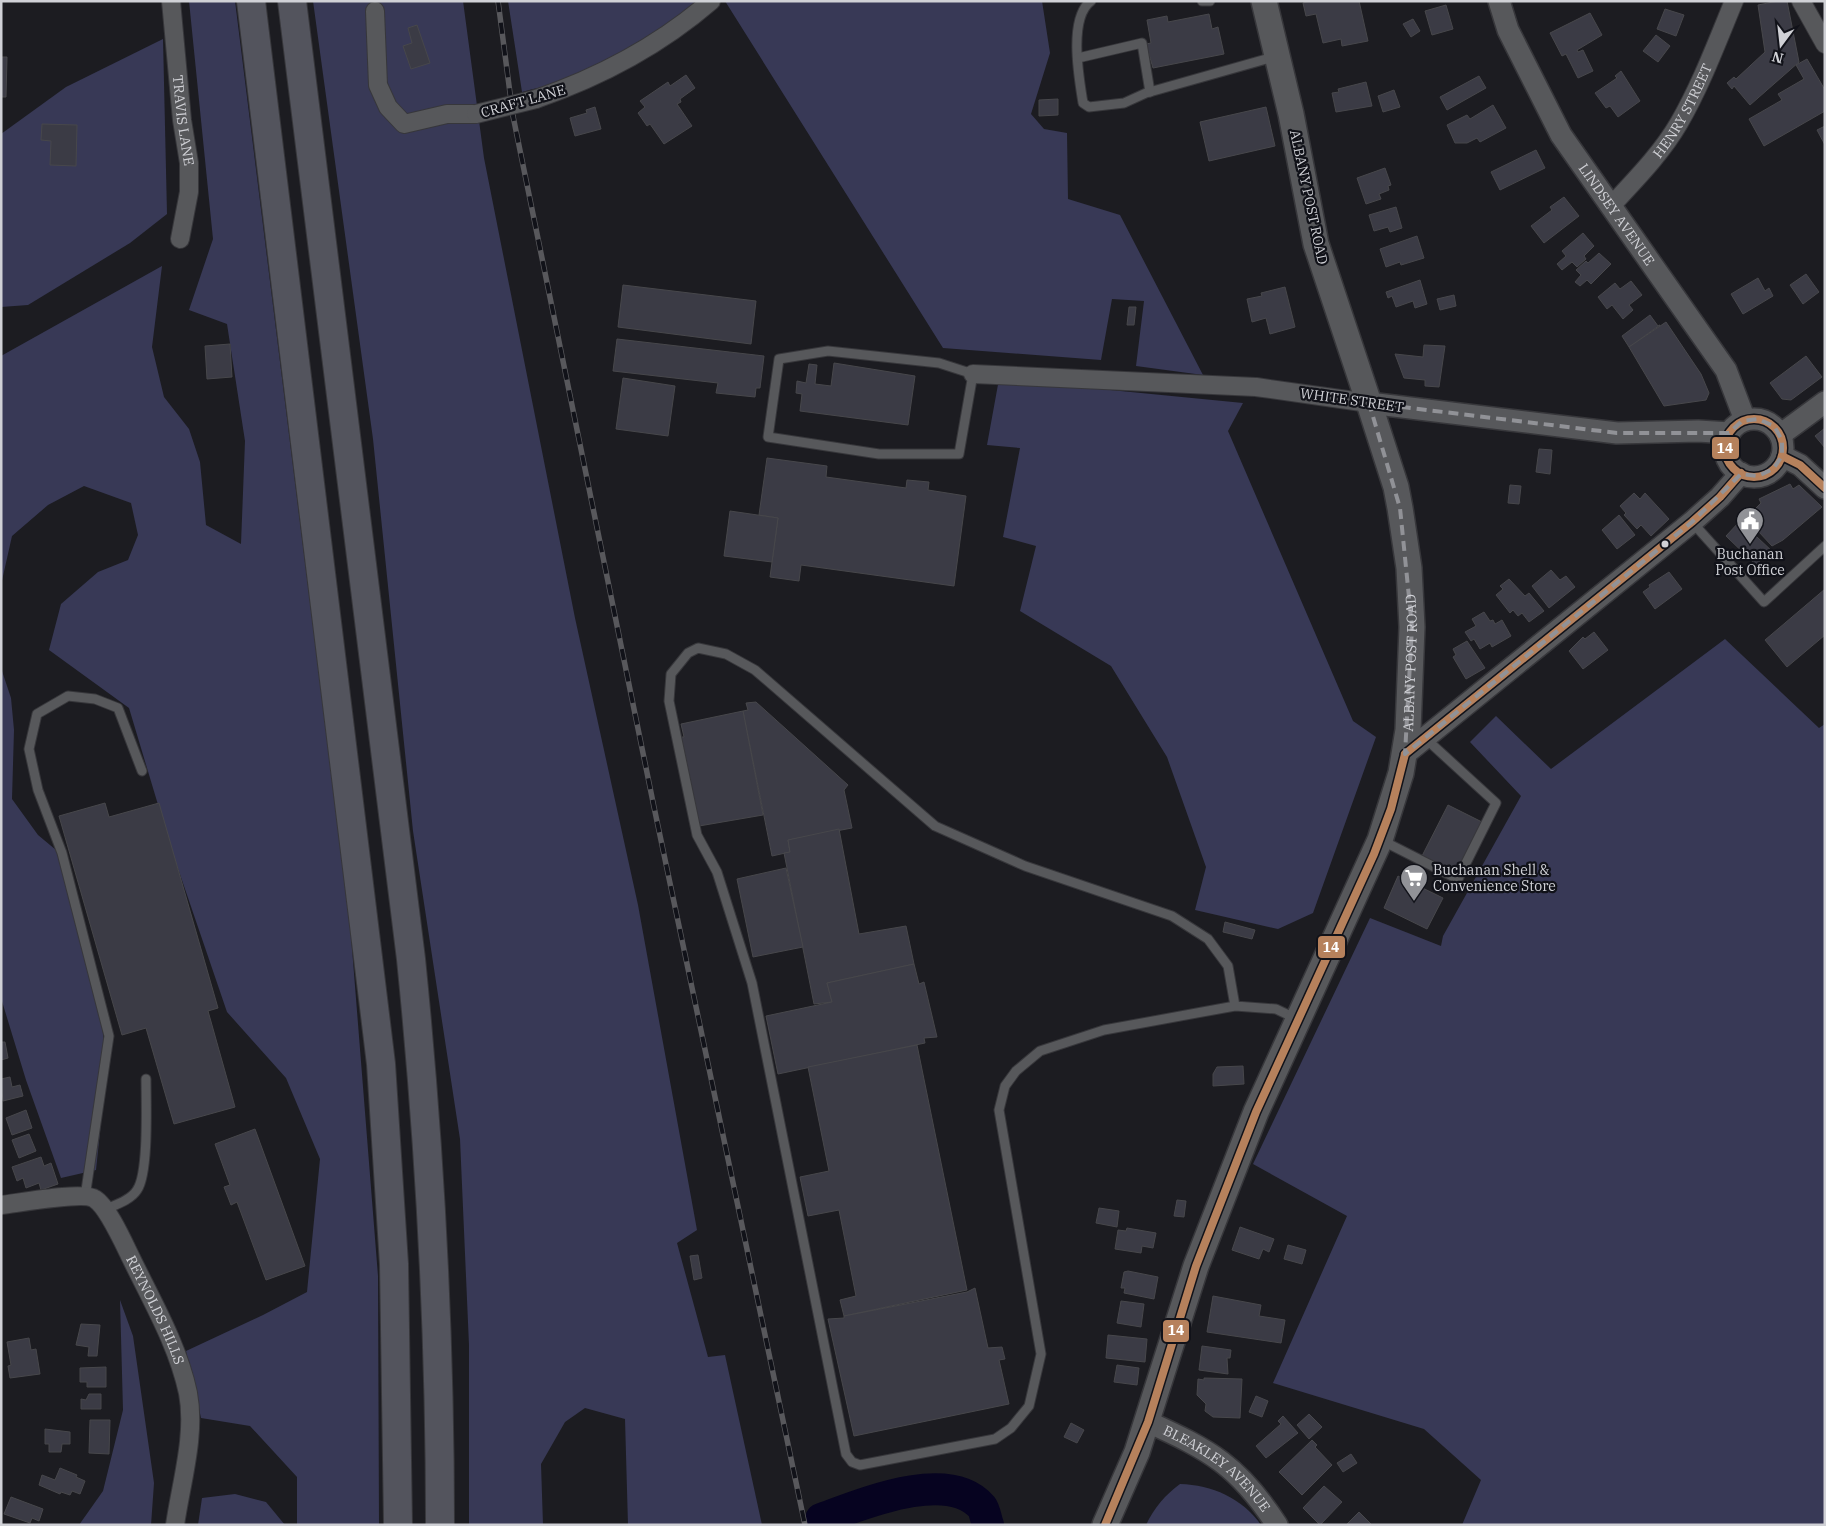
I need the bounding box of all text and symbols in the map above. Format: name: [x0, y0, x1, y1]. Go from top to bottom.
north arrow: [1756, 20, 1806, 70]
text: N: [1770, 47, 1785, 68]
street label: HENRY STREET: [1649, 61, 1716, 162]
street label: TRAVIS LANE: [169, 74, 198, 167]
street label: CRAFT LANE: [479, 80, 567, 122]
street label: ALBANY POST ROAD: [1286, 128, 1332, 266]
street label: LINDSEY AVENUE: [1575, 160, 1659, 269]
street label: WHITE STREET: [1299, 384, 1405, 416]
line badge: 14: [1711, 436, 1740, 460]
text: 14: [1717, 439, 1733, 457]
public building icon: Buchanan Post Office: [1735, 506, 1765, 545]
unlabelled marker: [1660, 539, 1670, 549]
place label: Buchanan Post Office: [1715, 545, 1785, 579]
street label: ALBANY POST ROAD: [1399, 594, 1421, 732]
place label: Buchanan Shell & Convenience Store: [1433, 861, 1556, 895]
supermarket icon: Buchanan Shell & Convenience Store: [1399, 863, 1429, 902]
line badge: 14: [1317, 935, 1346, 959]
text: 14: [1323, 938, 1339, 956]
street label: REYNOLDS HILLS: [122, 1252, 188, 1367]
line badge: 14: [1162, 1319, 1190, 1343]
text: 14: [1168, 1321, 1184, 1339]
street label: BLEAKLEY AVENUE: [1160, 1421, 1274, 1515]

